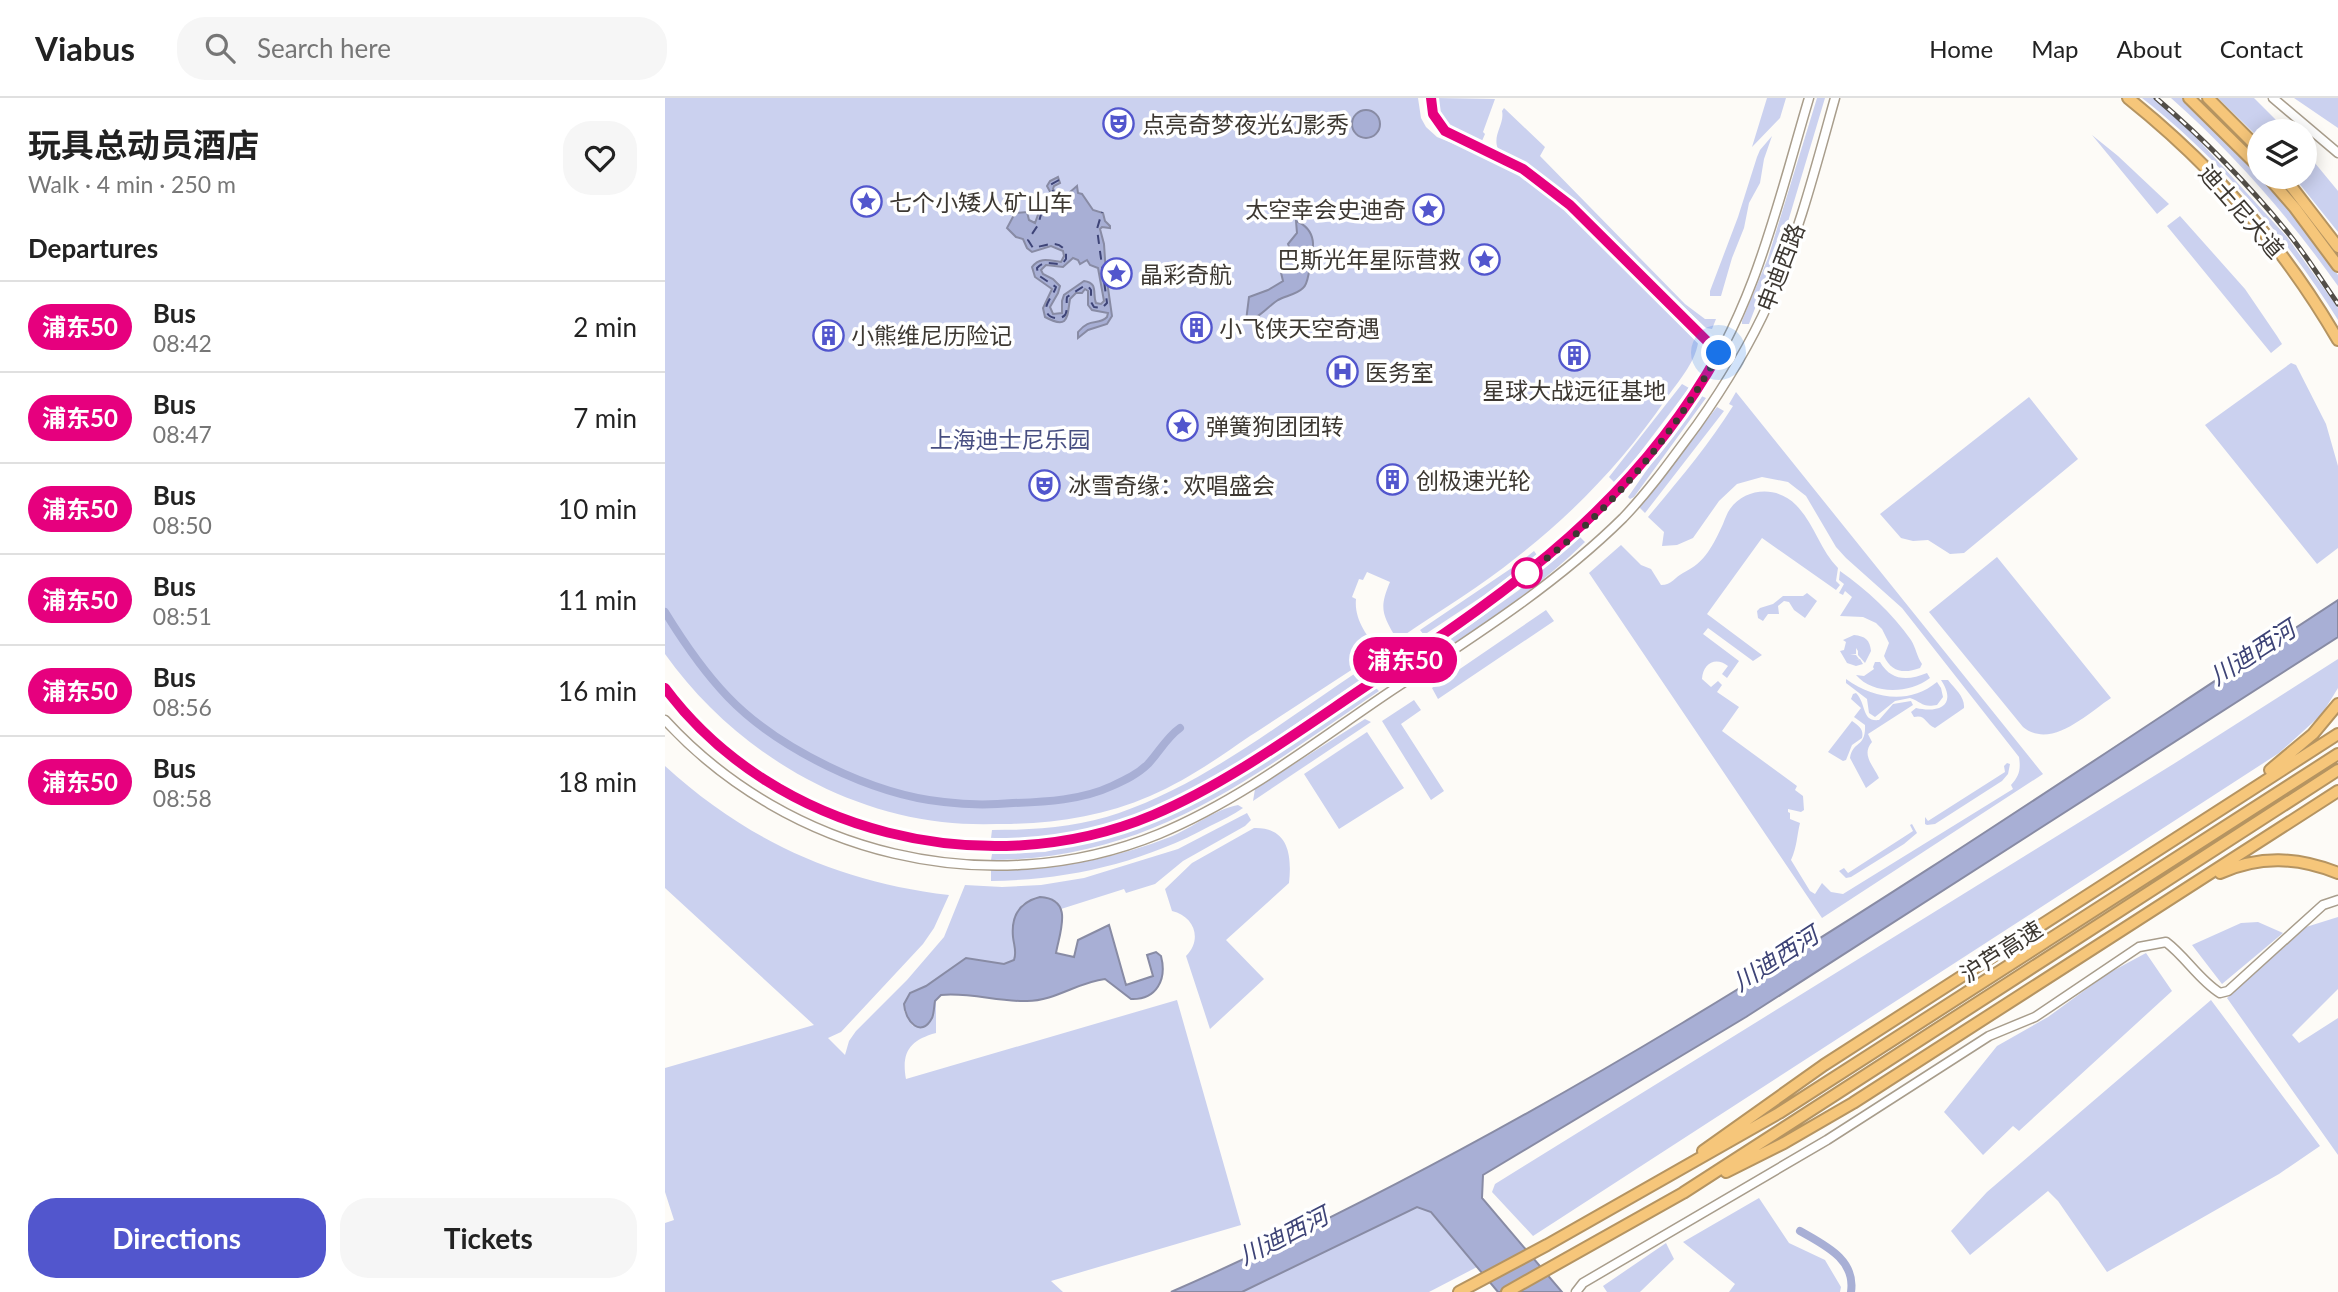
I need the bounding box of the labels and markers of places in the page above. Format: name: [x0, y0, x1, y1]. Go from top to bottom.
theatre icon: 点亮奇梦夜光幻影秀: [1102, 107, 1136, 141]
place label: 点亮奇梦夜光幻影秀: [1142, 110, 1349, 138]
place icon: 七个小矮人矿山车: [849, 185, 883, 219]
place label: 七个小矮人矿山车: [889, 188, 1073, 216]
place icon: 太空幸会史迪奇: [1412, 192, 1446, 226]
place label: 太空幸会史迪奇: [1245, 195, 1406, 223]
place icon: 巴斯光年星际营救: [1467, 242, 1501, 276]
place label: 巴斯光年星际营救: [1277, 245, 1461, 273]
place icon: 晶彩奇航: [1100, 257, 1134, 291]
place label: 晶彩奇航: [1140, 260, 1232, 288]
building icon: 小飞侠天空奇遇: [1179, 311, 1213, 345]
place label: 小飞侠天空奇遇: [1219, 314, 1380, 342]
building icon: 小熊维尼历险记: [811, 318, 845, 352]
place label: 小熊维尼历险记: [851, 321, 1012, 349]
building icon: 星球大战远征基地: [1557, 339, 1591, 373]
hospital icon: 医务室: [1325, 355, 1359, 389]
place label: 医务室: [1365, 358, 1434, 386]
place label: 星球大战远征基地: [1482, 376, 1666, 404]
place icon: 弹簧狗团团转: [1166, 409, 1200, 443]
place label: 弹簧狗团团转: [1206, 412, 1344, 440]
building icon: 创极速光轮: [1376, 463, 1410, 497]
place label: 创极速光轮: [1416, 466, 1531, 494]
theatre icon: 冰雪奇缘：欢唱盛会: [1028, 468, 1062, 502]
place label: 冰雪奇缘：欢唱盛会: [1068, 471, 1275, 499]
unlabelled marker: [1512, 558, 1542, 588]

